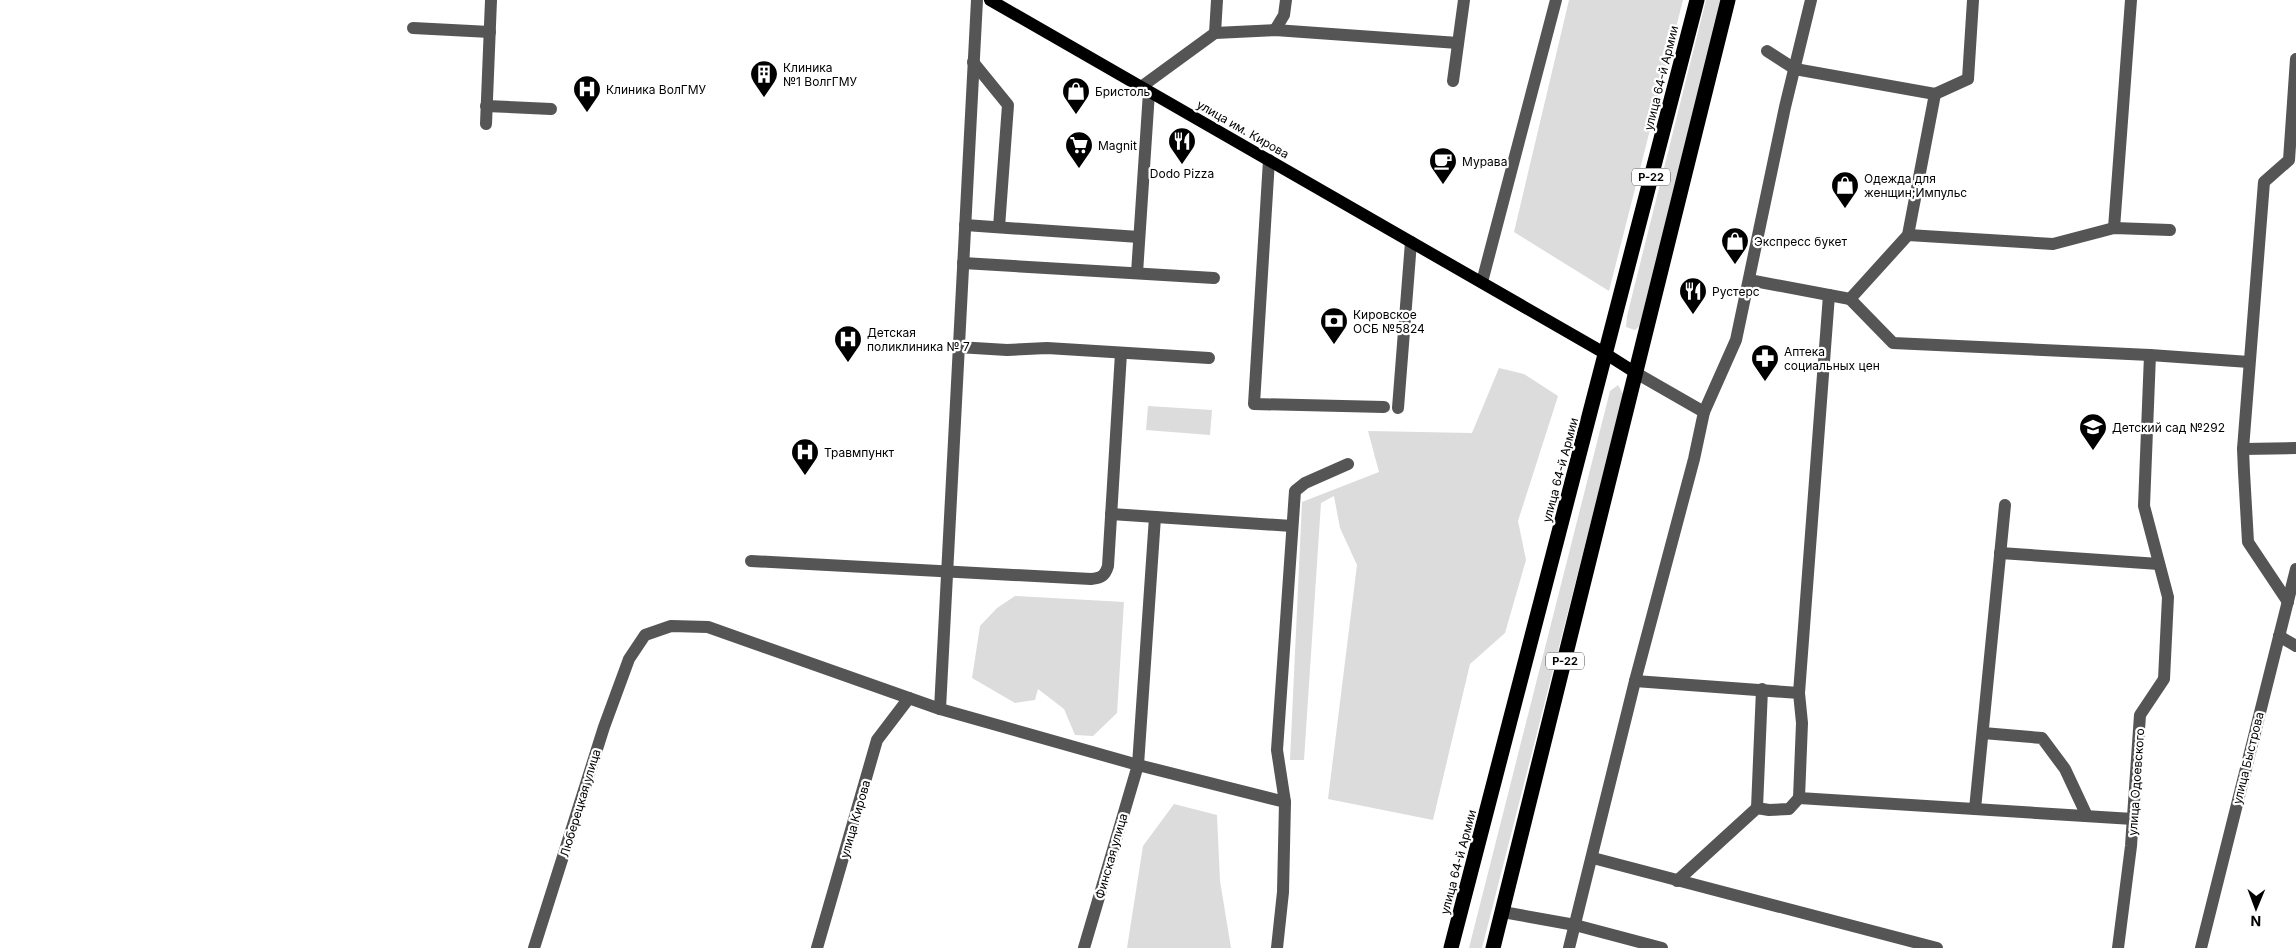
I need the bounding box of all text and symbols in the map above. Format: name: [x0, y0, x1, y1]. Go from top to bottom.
street label: улица 64-й Армии: [1641, 24, 1681, 132]
building icon: Клиника №1 ВолгГМУ: [749, 59, 779, 98]
place label: Клиника №1 ВолгГМУ: [783, 60, 858, 89]
hospital icon: Клиника ВолГМУ: [572, 74, 602, 113]
shop icon: Бристоль: [1061, 76, 1091, 115]
place label: Клиника ВолГМУ: [606, 82, 707, 97]
place label: Бристоль: [1095, 84, 1151, 99]
street label: улица им. Кирова: [1194, 97, 1292, 161]
restaurant icon: Dodo Pizza: [1167, 126, 1197, 165]
supermarket icon: Magnit: [1064, 130, 1094, 169]
place label: Magnit: [1098, 138, 1137, 153]
cafe icon: Мурава: [1428, 146, 1458, 185]
place label: Мурава: [1462, 154, 1507, 169]
place label: Dodo Pizza: [1150, 166, 1214, 181]
road number: Р-22: [1632, 168, 1670, 186]
shop icon: Одежда для женщин;Импульс: [1830, 170, 1860, 209]
place label: Одежда для женщин;Импульс: [1864, 171, 1967, 200]
shop icon: Экспресс букет: [1720, 226, 1750, 265]
place label: Экспресс букет: [1754, 234, 1847, 249]
restaurant icon: Рустерс: [1678, 276, 1708, 315]
place label: Рустерс: [1712, 284, 1760, 299]
bank icon: Кировское ОСБ №5824: [1319, 306, 1349, 345]
place label: Кировское ОСБ №5824: [1353, 307, 1425, 336]
hospital icon: Детская поликлиника № 7: [833, 324, 863, 363]
place label: Детская поликлиника № 7: [867, 325, 970, 354]
pharmacy icon: Аптека социальных цен: [1750, 343, 1780, 382]
place label: Аптека социальных цен: [1784, 344, 1880, 373]
school or university icon: Детский сад №292: [2078, 412, 2108, 451]
street label: улица 64-й Армии: [1539, 416, 1581, 524]
place label: Детский сад №292: [2112, 420, 2225, 435]
hospital icon: Травмпункт: [790, 437, 820, 476]
place label: Травмпункт: [824, 445, 895, 460]
road number: Р-22: [1546, 652, 1584, 669]
street label: улица Быстрова: [2229, 710, 2267, 806]
street label: улица Одоевского: [2125, 728, 2147, 836]
street label: Люберецкая улица: [556, 747, 604, 859]
street label: улица Кирова: [837, 778, 873, 860]
street label: улица 64-й Армии: [1437, 808, 1479, 916]
street label: Финская улица: [1092, 811, 1130, 901]
north arrow: [2231, 883, 2281, 933]
text: N: [2250, 913, 2261, 930]

